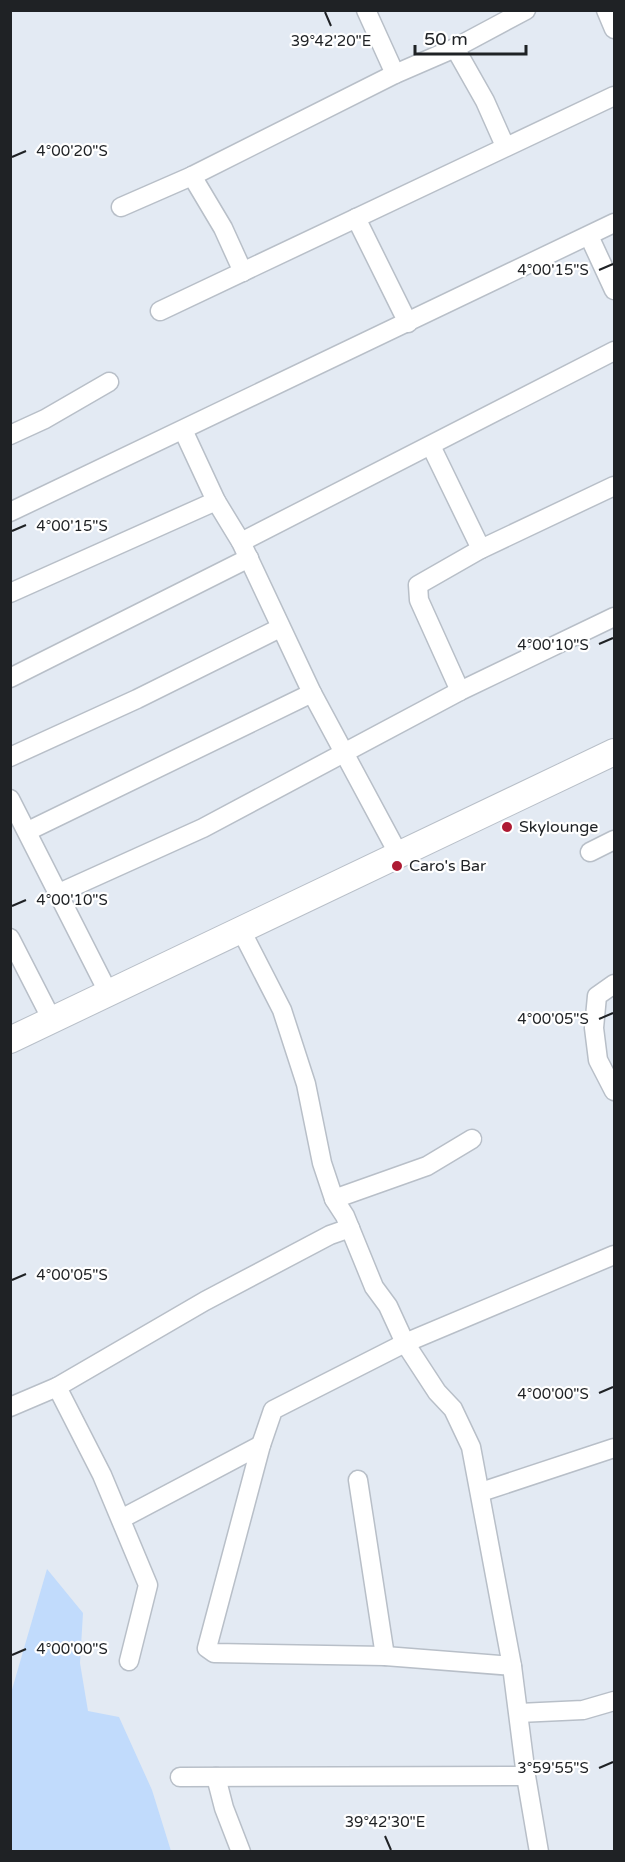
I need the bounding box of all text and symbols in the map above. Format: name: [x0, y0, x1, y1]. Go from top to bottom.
scale bar: [415, 18, 526, 56]
text: 50 m: [424, 28, 468, 50]
text: 39°42'20"E: [291, 32, 371, 50]
text: 4°00'20"S: [36, 142, 108, 160]
text: 4°00'15"S: [517, 261, 589, 279]
text: 4°00'15"S: [36, 517, 108, 535]
text: 4°00'10"S: [517, 636, 589, 654]
place label: Skylounge: [519, 817, 598, 837]
marker: Skylounge: [500, 820, 514, 834]
place label: Caro's Bar: [409, 856, 487, 876]
marker: Caro's Bar: [390, 859, 404, 873]
text: 4°00'10"S: [36, 891, 108, 909]
text: 4°00'05"S: [517, 1010, 589, 1028]
text: 4°00'05"S: [36, 1266, 108, 1284]
text: 4°00'00"S: [517, 1385, 589, 1403]
text: 4°00'00"S: [36, 1640, 108, 1658]
text: 3°59'55"S: [517, 1759, 589, 1777]
text: 39°42'30"E: [345, 1813, 425, 1831]

